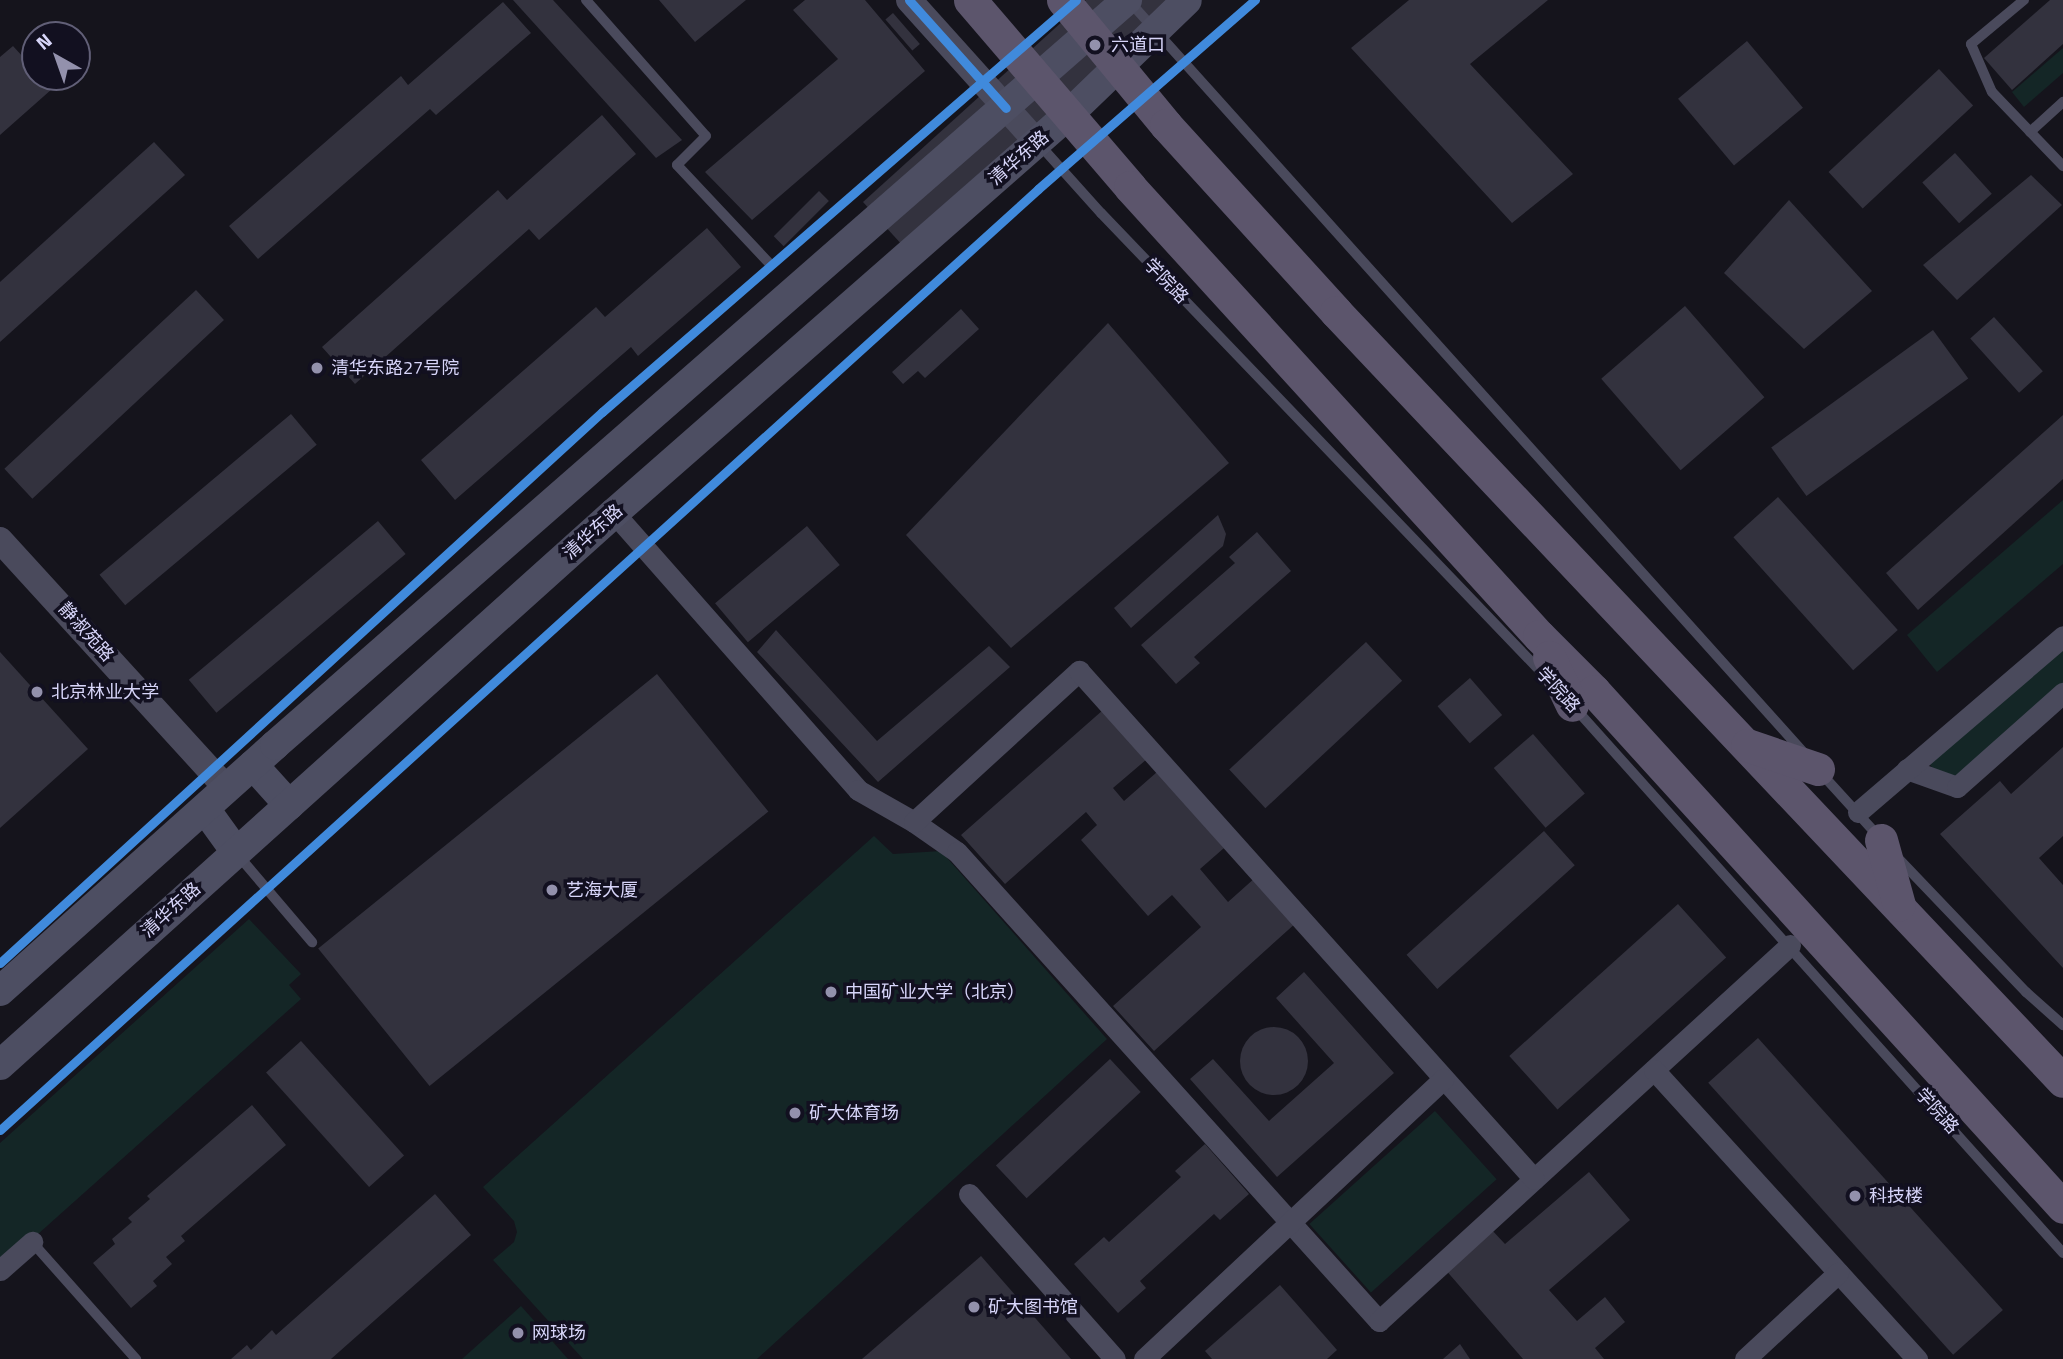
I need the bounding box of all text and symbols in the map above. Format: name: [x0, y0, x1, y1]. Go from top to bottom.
north arrow: [21, 21, 91, 91]
text: N: [29, 26, 58, 56]
place label: 六道口: [1111, 34, 1165, 56]
marker: 六道口: [1085, 35, 1105, 55]
street label: 清华东路: [985, 126, 1053, 190]
street label: 学院路: [1139, 254, 1193, 308]
place label: 清华东路27号院: [331, 357, 459, 379]
marker: 清华东路27号院: [309, 360, 325, 376]
street label: 清华东路: [559, 500, 627, 564]
street label: 静淑苑路: [54, 598, 118, 666]
street label: 学院路: [1532, 663, 1584, 717]
place label: 北京林业大学: [51, 681, 159, 703]
marker: 北京林业大学: [29, 684, 45, 700]
street label: 清华东路: [137, 878, 205, 942]
place label: 艺海大厦: [566, 879, 638, 901]
marker: 艺海大厦: [544, 882, 560, 898]
place label: 中国矿业大学（北京）: [845, 981, 1025, 1003]
marker: 中国矿业大学（北京）: [823, 984, 839, 1000]
street label: 学院路: [1911, 1084, 1963, 1138]
place label: 矿大体育场: [809, 1102, 899, 1124]
marker: 矿大体育场: [787, 1105, 803, 1121]
place label: 科技楼: [1869, 1185, 1923, 1207]
marker: 科技楼: [1847, 1188, 1863, 1204]
place label: 矿大图书馆: [988, 1296, 1078, 1318]
marker: 矿大图书馆: [966, 1299, 982, 1315]
place label: 网球场: [532, 1322, 586, 1344]
marker: 网球场: [510, 1325, 526, 1341]

